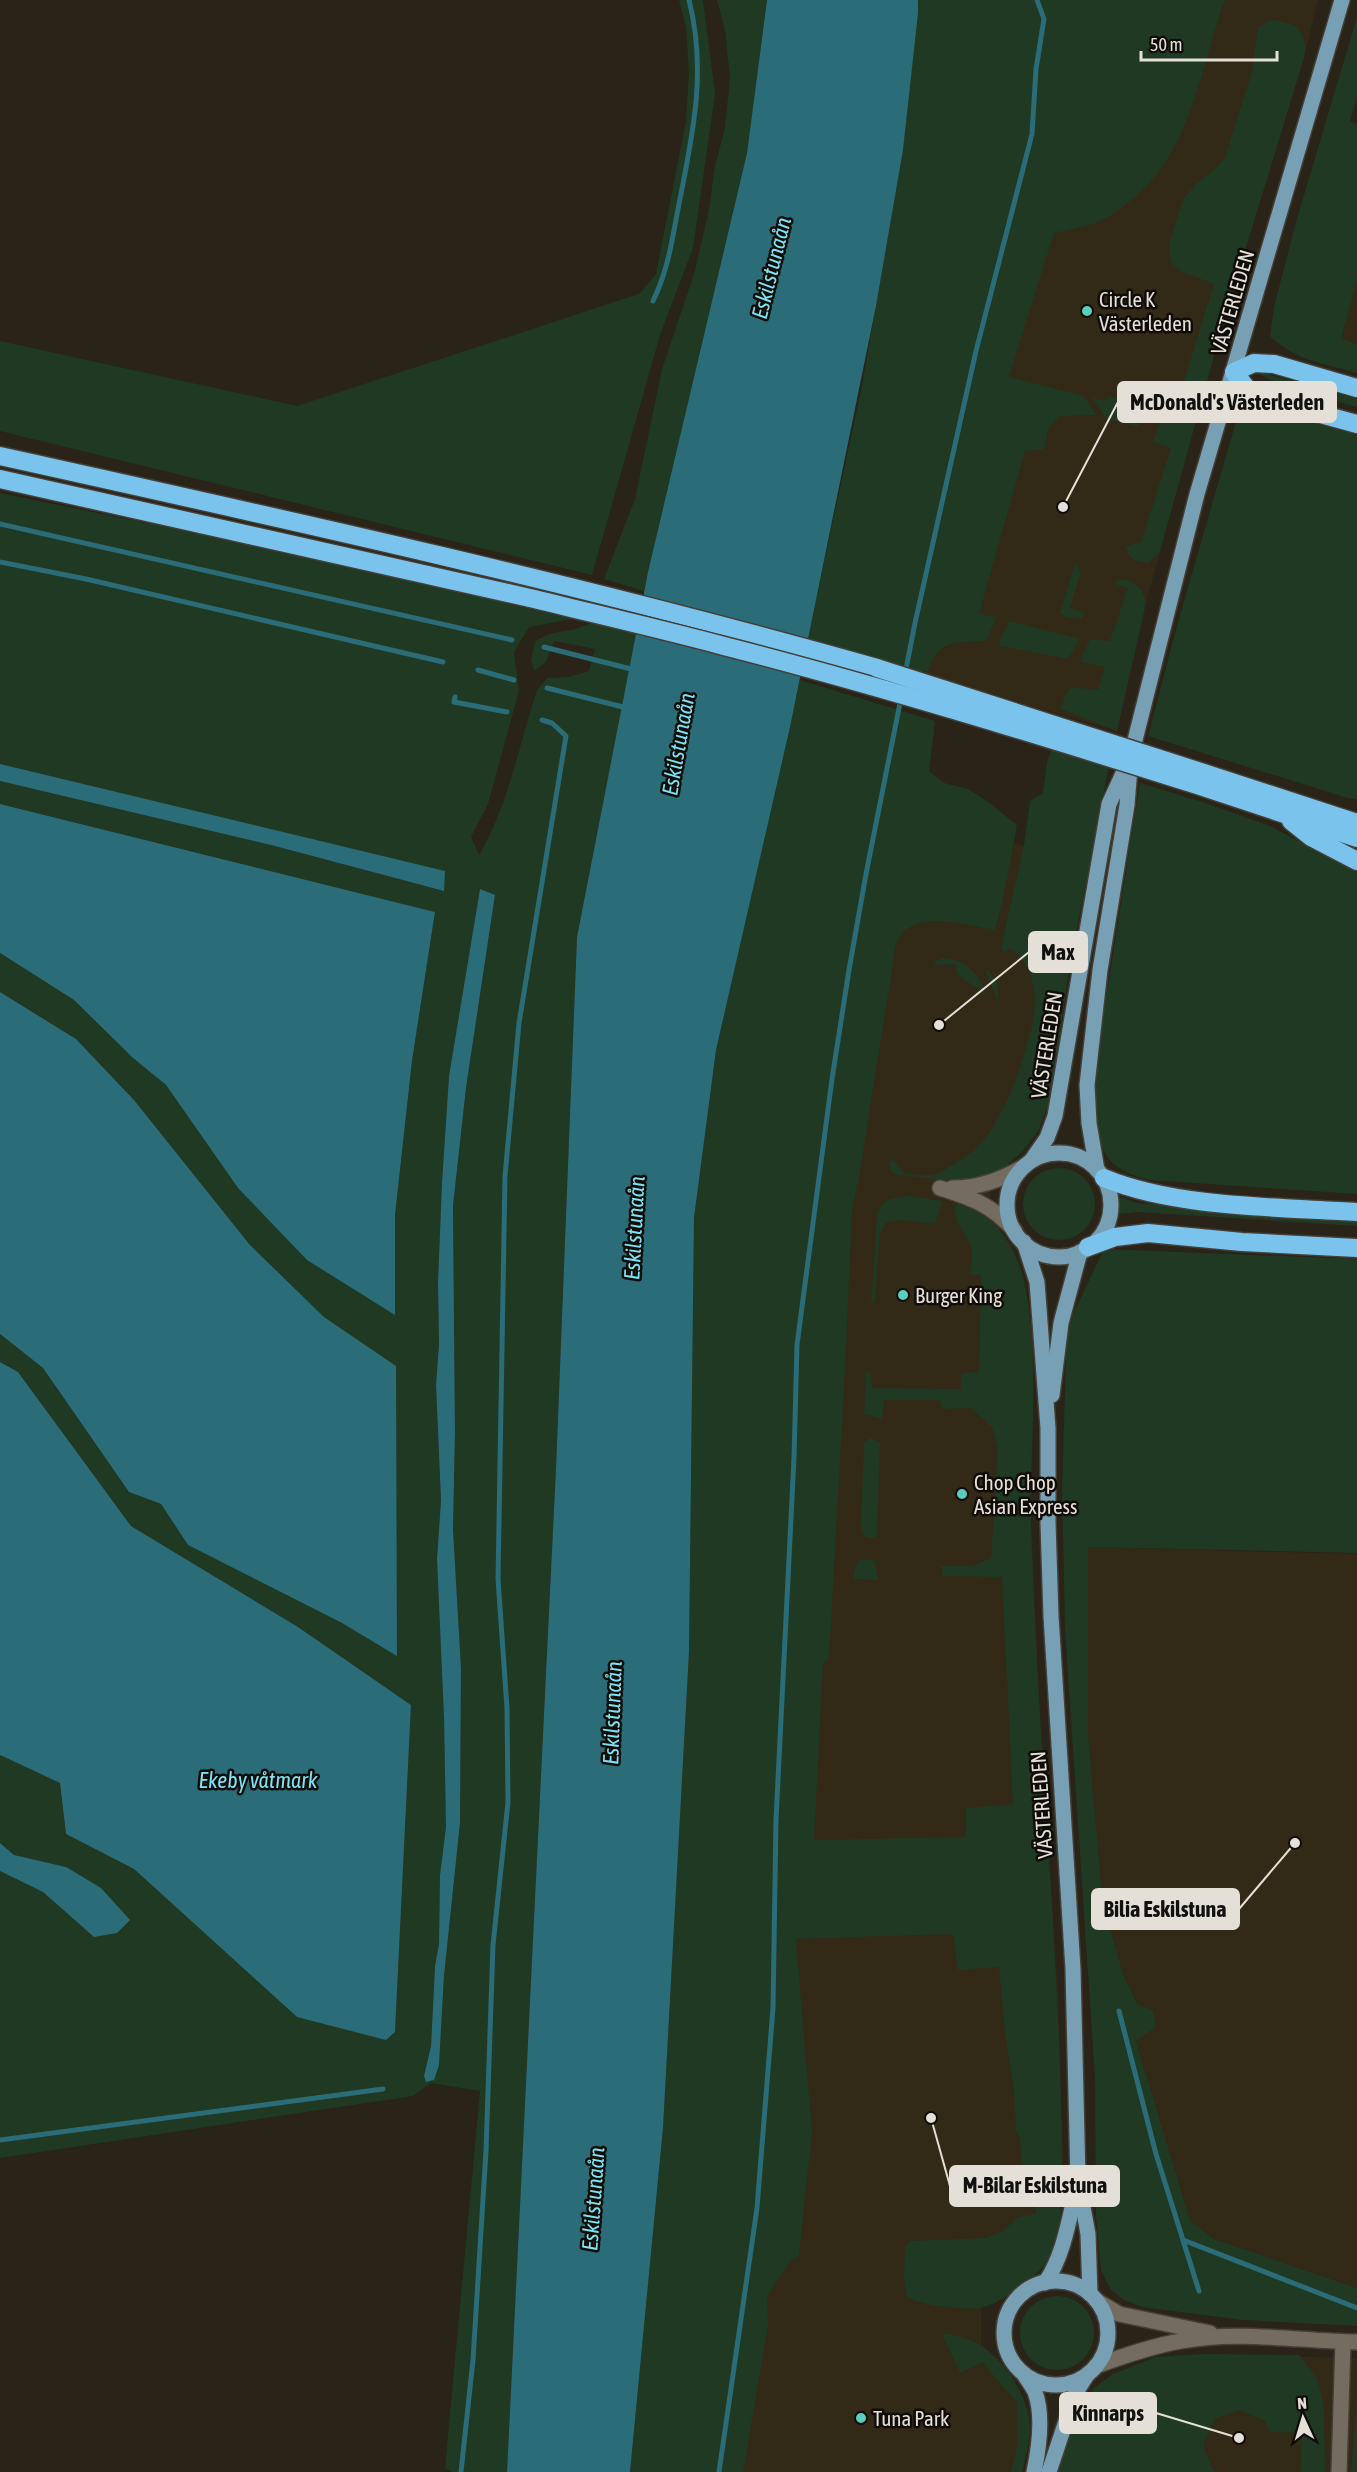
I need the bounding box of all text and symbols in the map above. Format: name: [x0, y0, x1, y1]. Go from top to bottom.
scale bar: [1141, 24, 1278, 62]
text: 50 m: [1150, 34, 1182, 55]
water label: Eskilstunaån: [746, 214, 796, 321]
street label: VÄSTERLEDEN: [1206, 247, 1258, 357]
place label: Circle K Västerleden: [1099, 287, 1192, 335]
marker: Circle K Västerleden: [1080, 304, 1094, 318]
callout: McDonald's Västerleden: [1118, 382, 1336, 422]
text: McDonald's Västerleden: [1130, 389, 1324, 415]
water label: Eskilstunaån: [656, 690, 700, 797]
callout: Max: [1029, 932, 1087, 972]
text: Max: [1041, 939, 1075, 965]
street label: VÄSTERLEDEN: [1026, 990, 1066, 1100]
water label: Eskilstunaån: [618, 1175, 650, 1280]
place label: Burger King: [915, 1283, 1002, 1307]
marker: Burger King: [896, 1288, 910, 1302]
place label: Chop Chop Asian Express: [974, 1470, 1077, 1518]
marker: Chop Chop Asian Express: [955, 1487, 969, 1501]
water label: Eskilstunaån: [597, 1660, 627, 1765]
street label: VÄSTERLEDEN: [1025, 1750, 1057, 1860]
water label: Ekeby våtmark: [199, 1767, 318, 1793]
callout: Bilia Eskilstuna: [1092, 1889, 1239, 1929]
text: Bilia Eskilstuna: [1104, 1896, 1226, 1922]
water label: Eskilstunaån: [576, 2146, 610, 2252]
callout: M-Bilar Eskilstuna: [950, 2166, 1119, 2206]
text: M-Bilar Eskilstuna: [963, 2172, 1107, 2198]
north arrow: [1273, 2388, 1333, 2448]
callout: Kinnarps: [1060, 2393, 1156, 2433]
text: N: [1297, 2394, 1307, 2412]
text: Kinnarps: [1072, 2400, 1144, 2426]
place label: Tuna Park: [873, 2406, 949, 2430]
marker: Tuna Park: [854, 2411, 868, 2425]

